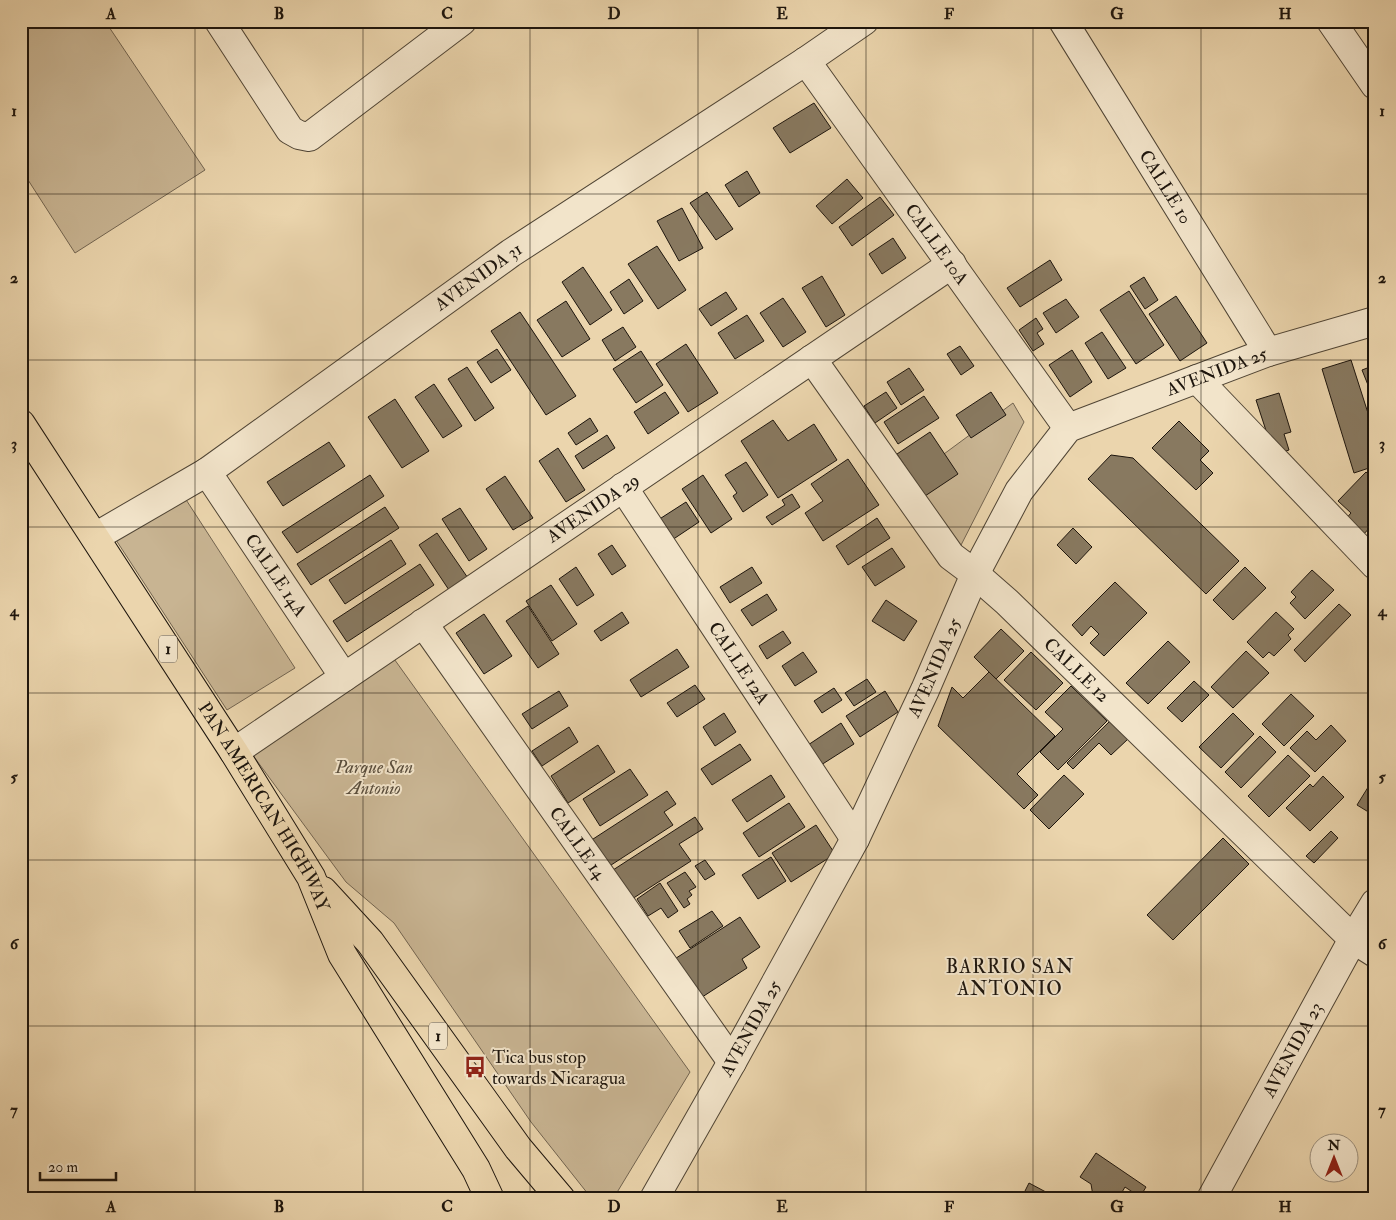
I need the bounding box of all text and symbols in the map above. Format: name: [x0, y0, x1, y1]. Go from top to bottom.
text: A: [105, 4, 117, 24]
text: B: [274, 4, 284, 24]
text: C: [441, 4, 453, 24]
text: D: [607, 4, 621, 24]
text: E: [776, 4, 788, 24]
text: F: [944, 4, 954, 24]
text: G: [1110, 4, 1124, 24]
text: H: [1278, 4, 1292, 24]
text: 1: [11, 101, 17, 121]
text: 1: [1379, 101, 1385, 121]
street label: CALLE 10: [1134, 145, 1197, 228]
street label: CALLE 10A: [900, 199, 974, 290]
street label: AVENIDA 31: [429, 237, 527, 316]
text: 2: [10, 268, 18, 288]
text: 2: [1378, 268, 1386, 288]
street label: AVENIDA 25: [1162, 342, 1270, 401]
text: 3: [11, 434, 17, 454]
text: 3: [1379, 434, 1385, 454]
street label: AVENIDA 29: [541, 468, 644, 548]
street label: CALLE 14A: [240, 529, 312, 621]
text: 4: [9, 601, 20, 621]
text: 4: [1377, 601, 1388, 621]
street label: AVENIDA 25: [902, 615, 966, 722]
street label: CALLE 12A: [704, 617, 775, 709]
street label: CALLE 12: [1039, 633, 1115, 707]
road number: 1: [159, 636, 177, 662]
street label: PAN AMERICAN HIGHWAY: [193, 698, 335, 915]
park label: Parque San Antonio: [334, 756, 413, 800]
text: 5: [10, 767, 18, 787]
text: 5: [1378, 767, 1386, 787]
street label: CALLE 14: [544, 802, 612, 885]
text: 6: [10, 934, 20, 954]
text: 6: [1378, 934, 1388, 954]
district label: BARRIO SAN ANTONIO: [946, 955, 1074, 1001]
street label: AVENIDA 25: [714, 976, 786, 1081]
street label: AVENIDA 23: [1257, 998, 1328, 1102]
road number: 1: [429, 1022, 447, 1050]
place label: Tica bus stop towards Nicaragua: [492, 1046, 626, 1090]
bus stop icon: Tica bus stop towards Nicaragua: [462, 1054, 488, 1080]
text: 7: [10, 1100, 18, 1120]
text: 7: [1378, 1100, 1386, 1120]
north arrow: [1308, 1132, 1358, 1182]
text: N: [1327, 1137, 1341, 1154]
scale bar: [40, 1150, 116, 1182]
text: 20 m: [48, 1158, 78, 1177]
text: A: [105, 1197, 117, 1217]
text: B: [274, 1197, 284, 1217]
text: C: [441, 1197, 453, 1217]
text: D: [607, 1197, 621, 1217]
text: E: [776, 1197, 788, 1217]
text: F: [944, 1197, 954, 1217]
text: G: [1110, 1197, 1124, 1217]
text: H: [1278, 1197, 1292, 1217]

